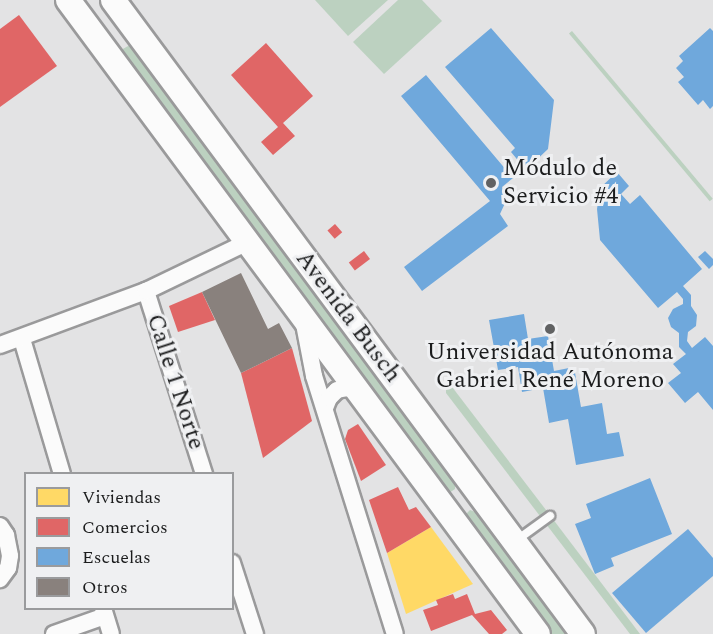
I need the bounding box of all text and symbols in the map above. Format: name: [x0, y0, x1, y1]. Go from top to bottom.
place label: Módulo de Servicio #4: [503, 155, 618, 211]
marker: Módulo de Servicio #4: [484, 176, 498, 190]
street label: Avenida Busch: [289, 245, 407, 389]
street label: Calle 1 Norte: [140, 311, 210, 453]
marker: Universidad Autónoma Gabriel René Moreno: [543, 322, 557, 336]
place label: Universidad Autónoma Gabriel René Moreno: [426, 339, 674, 395]
legend: [24, 472, 234, 610]
text: Viviendas: [82, 484, 161, 511]
text: Comercios: [82, 514, 168, 541]
text: Escuelas: [82, 544, 151, 571]
text: Otros: [82, 574, 128, 601]

